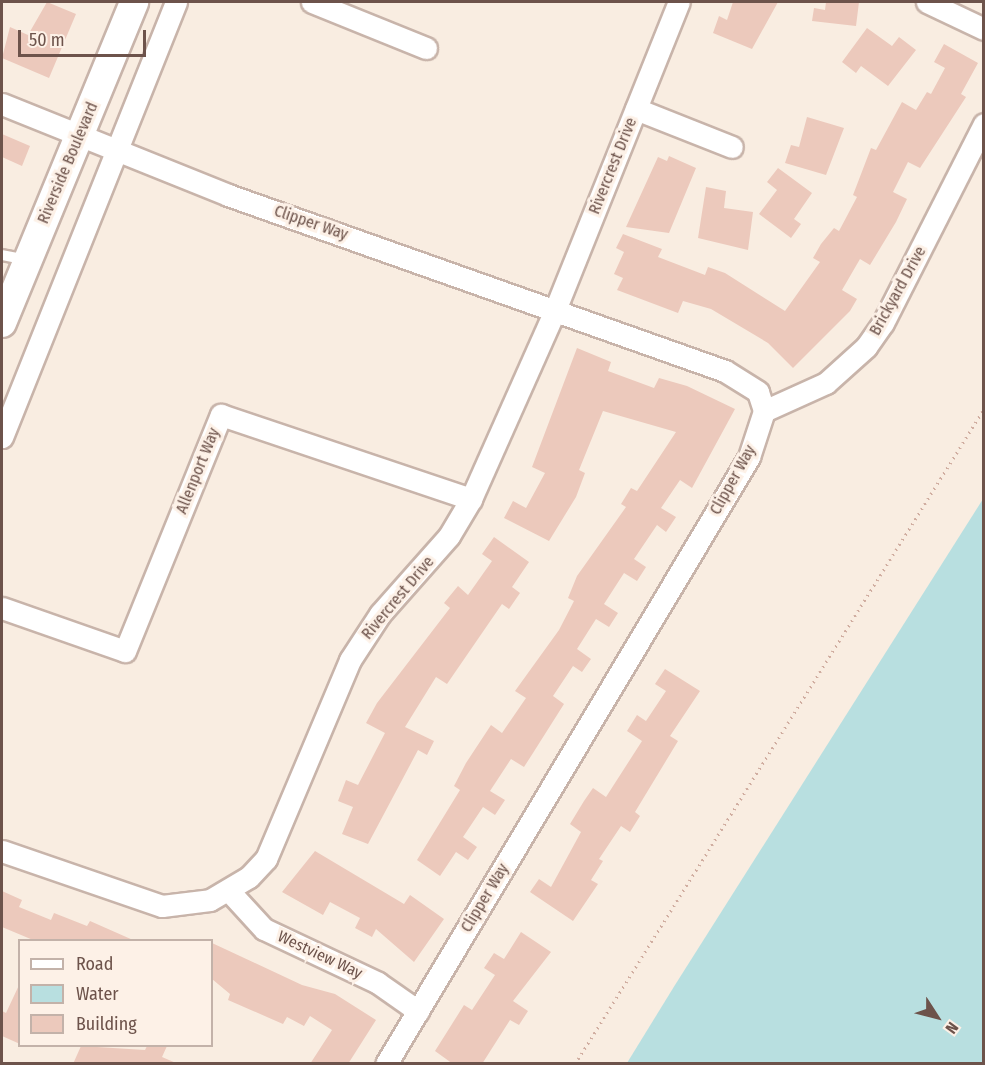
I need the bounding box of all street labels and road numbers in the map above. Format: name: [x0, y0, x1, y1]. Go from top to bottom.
street label: Riverside Boulevard: [34, 99, 102, 227]
street label: Rivercrest Drive: [585, 115, 641, 217]
street label: Clipper Way: [272, 201, 350, 245]
street label: Brickyard Drive: [866, 243, 930, 339]
street label: Allenport Way: [172, 425, 224, 517]
street label: Clipper Way: [706, 442, 760, 518]
street label: Rivercrest Drive: [358, 553, 438, 643]
street label: Clipper Way: [457, 860, 513, 936]
street label: Westview Way: [275, 927, 365, 983]

